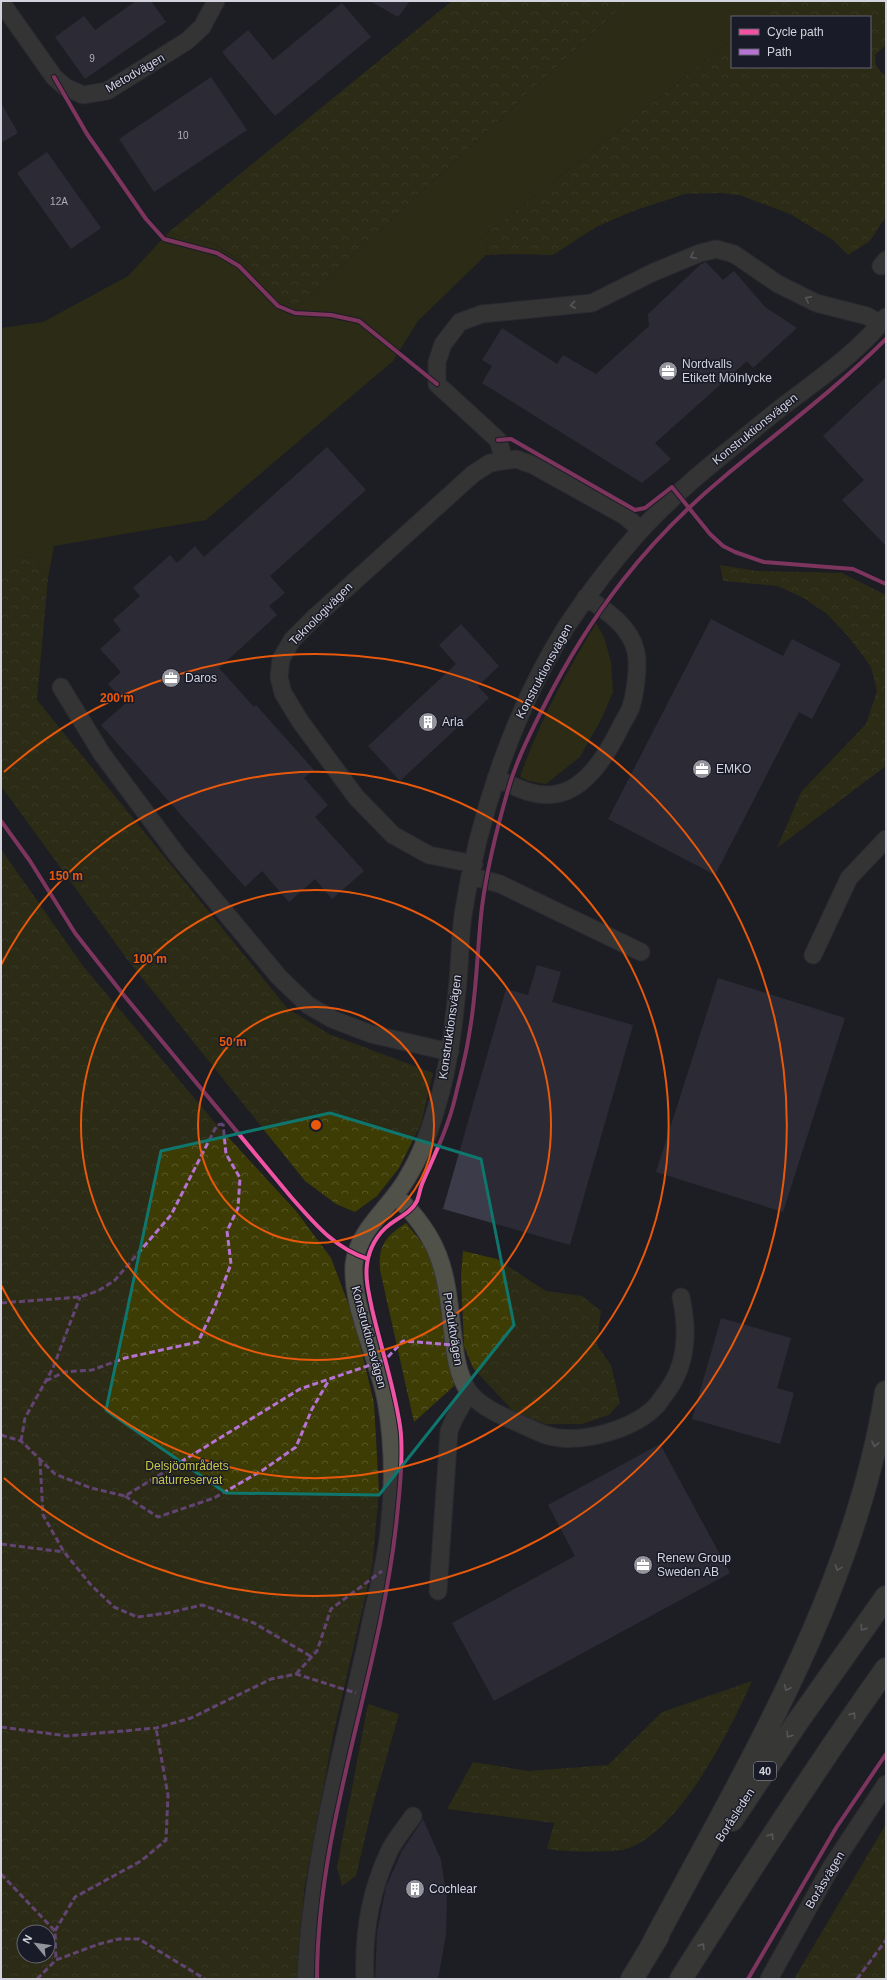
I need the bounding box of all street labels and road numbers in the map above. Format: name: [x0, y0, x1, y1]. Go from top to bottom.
street label: Metodvägen: [103, 50, 167, 96]
street label: Konstruktionsvägen: [710, 390, 800, 468]
street label: Teknologivägen: [287, 580, 355, 648]
street label: Konstruktionsvägen: [513, 621, 575, 721]
street label: Konstruktionsvägen: [436, 974, 464, 1080]
street label: Konstruktionsvägen: [349, 1284, 389, 1390]
street label: Produktvägen: [440, 1291, 466, 1367]
road number: 40: [754, 1762, 776, 1780]
street label: Boråsleden: [713, 1786, 757, 1844]
street label: Boråsvägen: [803, 1849, 847, 1911]

